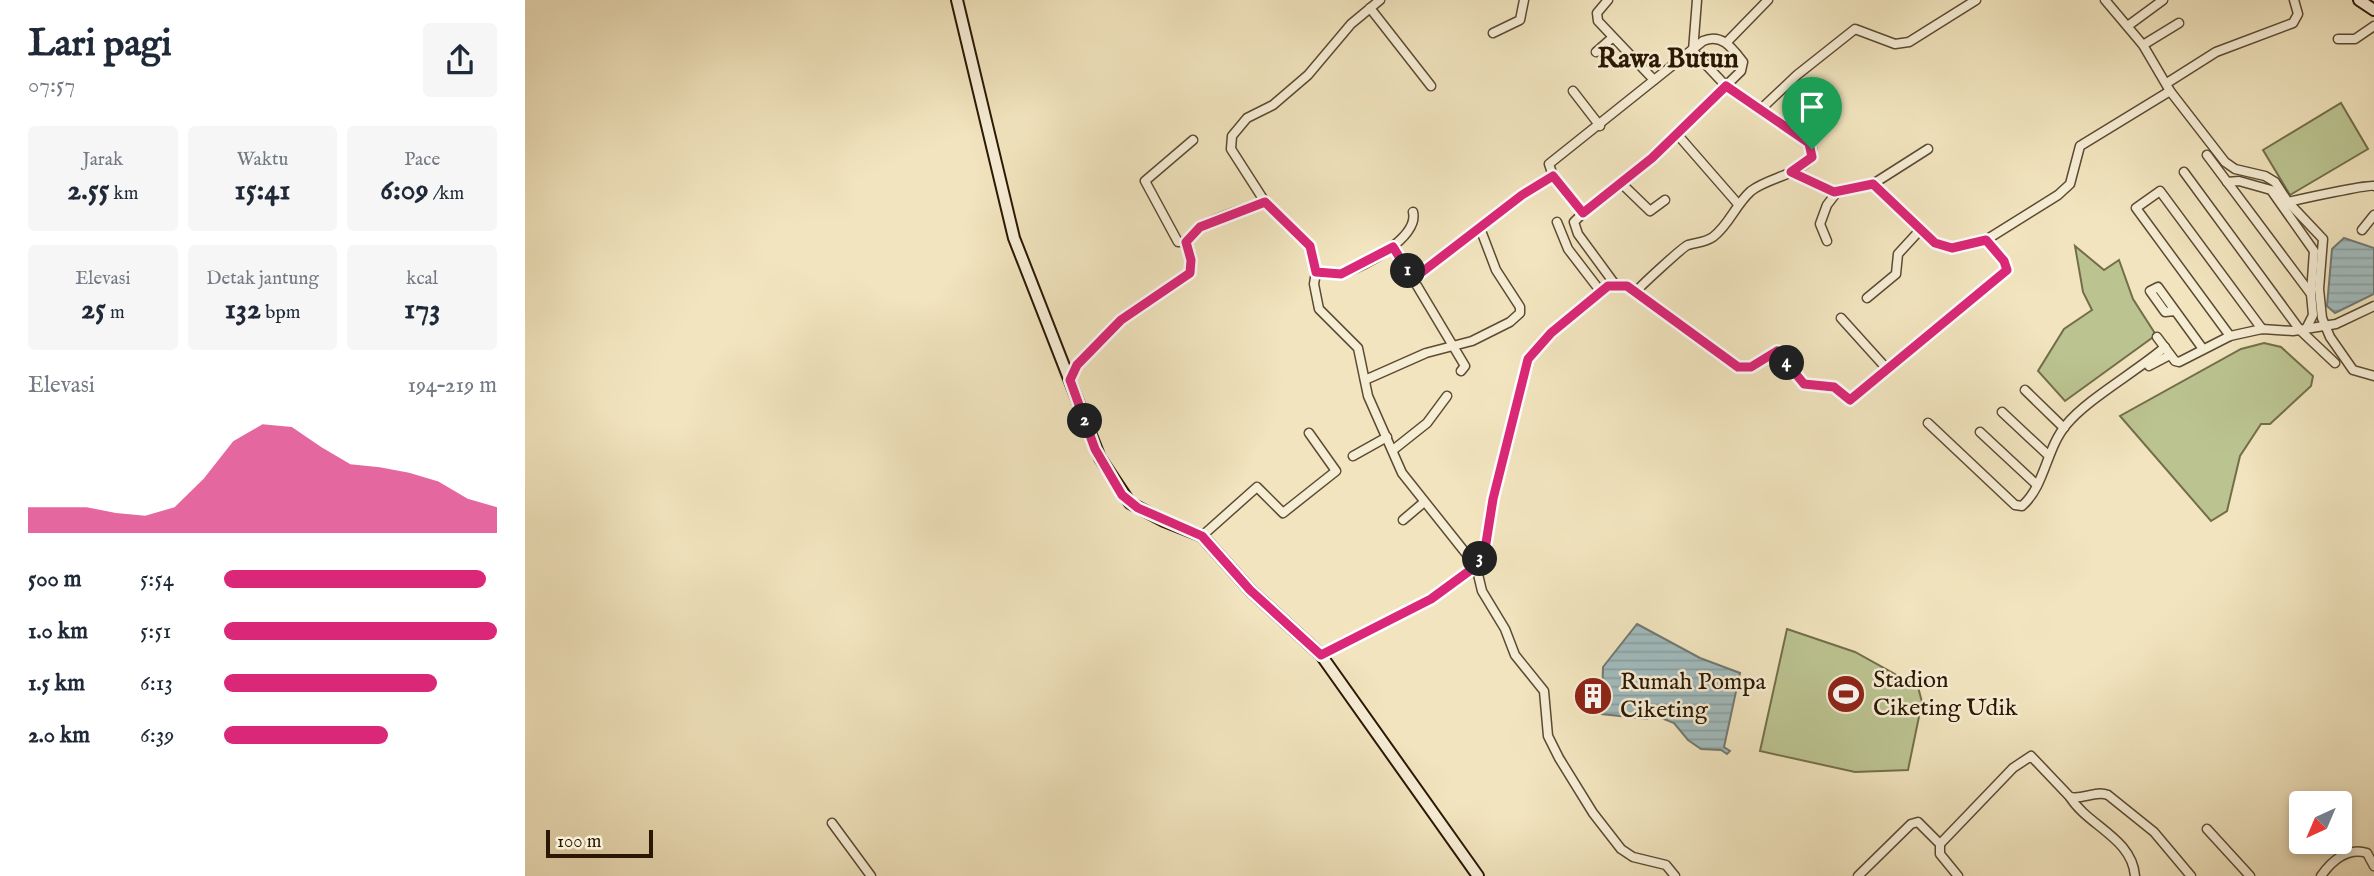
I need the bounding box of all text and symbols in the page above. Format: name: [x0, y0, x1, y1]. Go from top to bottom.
text: Lari pagi: [28, 21, 172, 69]
button: share: [423, 23, 497, 97]
district label: Rawa Butun: [1597, 42, 1739, 77]
text: 07:57: [28, 71, 75, 100]
pin: [1782, 77, 1842, 149]
icon: arrive: [1793, 88, 1831, 126]
text: Jarak: [82, 148, 123, 172]
text: Waktu: [237, 148, 288, 172]
text: Pace: [404, 148, 440, 172]
text: 2.55: [67, 172, 109, 210]
text: 15:41: [235, 172, 290, 210]
text: 6:09: [380, 172, 429, 210]
text: km: [109, 182, 138, 206]
text: /km: [429, 182, 464, 206]
pin: 1: [1391, 254, 1425, 288]
text: 1: [1404, 258, 1411, 282]
text: Elevasi: [75, 267, 131, 291]
text: Detak jantung: [206, 267, 319, 291]
text: kcal: [406, 267, 438, 291]
text: 25: [81, 291, 106, 329]
text: 132: [225, 291, 261, 329]
text: 173: [404, 291, 440, 329]
text: m: [106, 301, 125, 325]
text: bpm: [261, 301, 300, 325]
pin: 4: [1769, 346, 1805, 380]
text: 4: [1782, 350, 1791, 374]
text: Elevasi: [28, 371, 95, 400]
text: 194–219 m: [407, 371, 497, 400]
pin: 2: [1067, 404, 1103, 438]
text: 2: [1080, 408, 1089, 432]
pin: 3: [1462, 542, 1497, 576]
text: 3: [1476, 546, 1483, 570]
text: 500 m: [28, 565, 82, 594]
text: 5:54: [140, 565, 174, 594]
text: 1.0 km: [28, 617, 88, 646]
text: 5:51: [140, 617, 171, 646]
place label: Stadion Ciketing Udik: [1873, 665, 2018, 724]
place label: Rumah Pompa Ciketing: [1620, 667, 1766, 726]
text: 1.5 km: [28, 669, 85, 698]
text: 6:13: [140, 669, 173, 698]
sports icon: Stadion Ciketing Udik: [1825, 673, 1867, 715]
building icon: Rumah Pompa Ciketing: [1572, 675, 1614, 717]
text: 2.0 km: [28, 721, 90, 750]
text: 6:39: [140, 721, 174, 750]
north arrow: [2289, 791, 2352, 854]
map controls: [2289, 791, 2352, 854]
scale bar: [546, 827, 653, 859]
text: 100 m: [557, 830, 601, 854]

